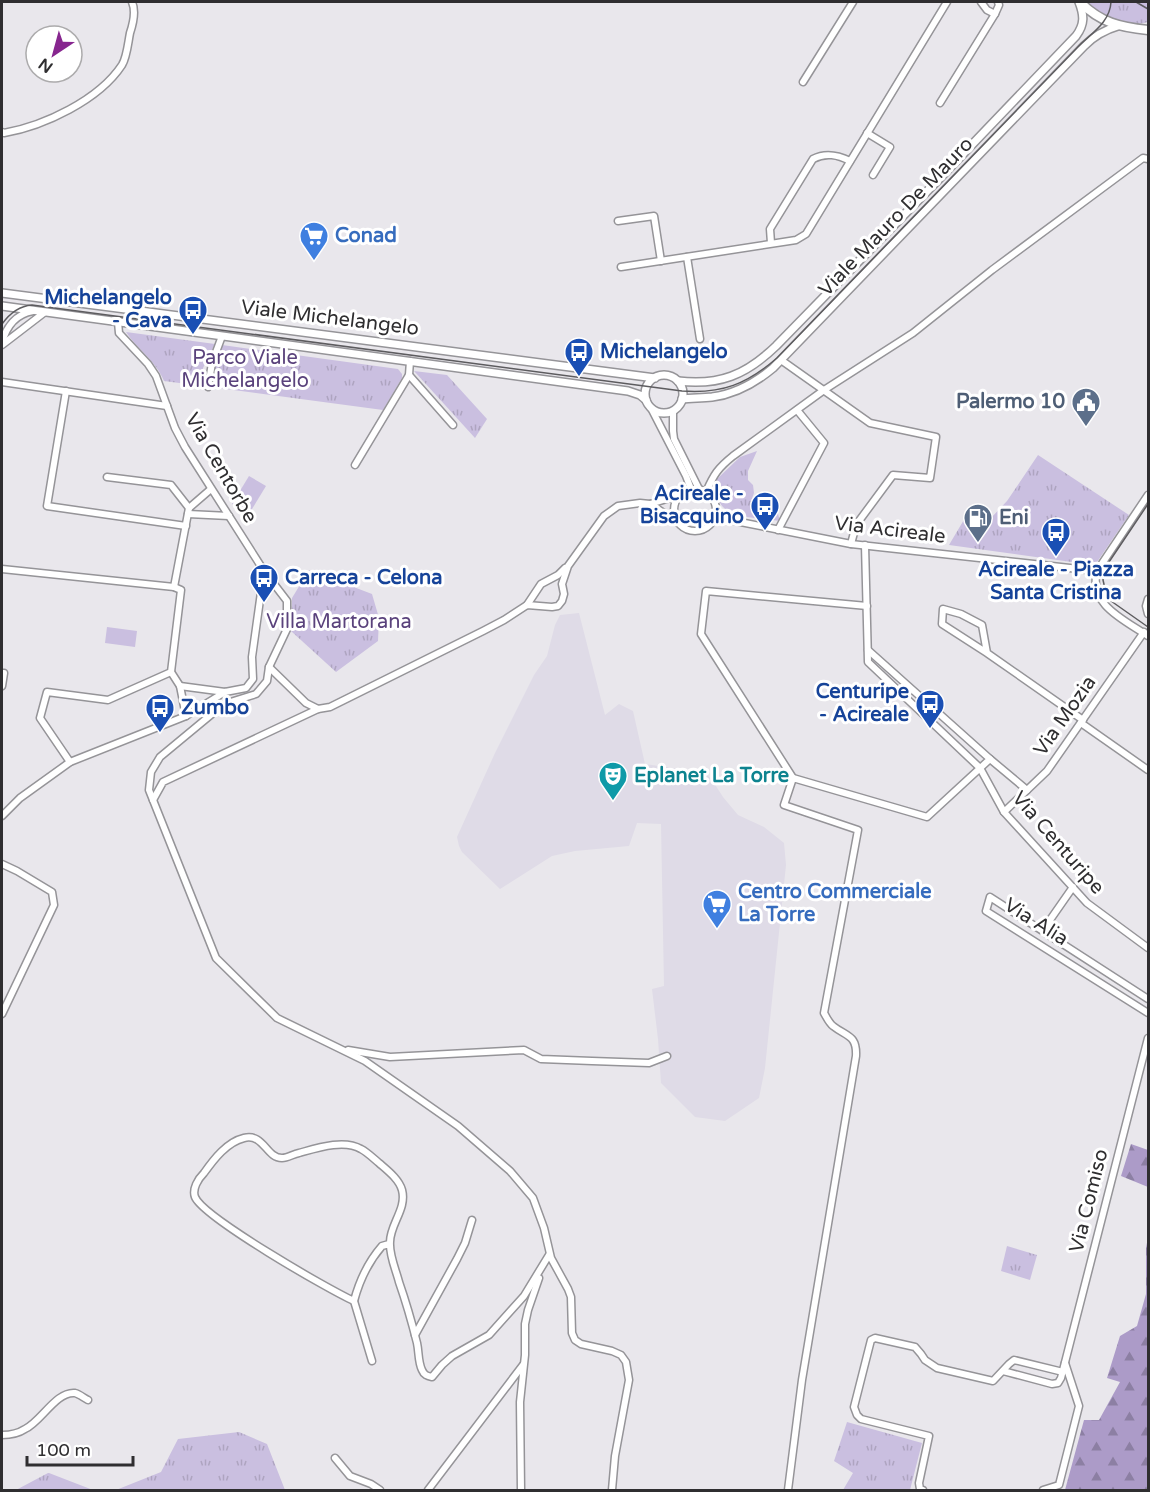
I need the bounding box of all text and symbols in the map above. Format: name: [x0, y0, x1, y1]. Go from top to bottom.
north arrow: [24, 24, 84, 84]
text: N: [35, 53, 57, 77]
street label: Viale Mauro De Mauro: [814, 132, 978, 302]
supermarket icon: Conad: [298, 220, 330, 262]
place label: Conad: [335, 224, 397, 248]
place label: Michelangelo - Cava: [44, 286, 172, 333]
bus stop icon: Michelangelo - Cava: [177, 294, 209, 336]
street label: Viale Michelangelo: [240, 295, 420, 341]
bus stop icon: Michelangelo: [563, 336, 595, 378]
place label: Michelangelo: [600, 340, 728, 364]
park label: Parco Viale Michelangelo: [181, 346, 309, 393]
public building icon: Palermo 10: [1070, 386, 1102, 428]
place label: Palermo 10: [956, 390, 1065, 414]
street label: Via Centorbe: [180, 409, 262, 527]
place label: Acireale - Bisacquino: [640, 482, 744, 529]
bus stop icon: Acireale - Bisacquino: [749, 490, 781, 532]
fuel station icon: Eni: [962, 502, 994, 544]
place label: Eni: [999, 506, 1029, 530]
street label: Via Acireale: [833, 511, 947, 549]
bus stop icon: Acireale - Piazza Santa Cristina: [1040, 516, 1072, 558]
place label: Acireale - Piazza Santa Cristina: [978, 558, 1134, 605]
bus stop icon: Carreca - Celona: [248, 562, 280, 604]
place label: Carreca - Celona: [285, 566, 442, 590]
park label: Villa Martorana: [266, 610, 412, 634]
street label: Via Mozia: [1029, 671, 1101, 761]
place label: Centuripe - Acireale: [816, 680, 909, 727]
bus stop icon: Centuripe - Acireale: [914, 688, 946, 730]
bus stop icon: Zumbo: [144, 692, 176, 734]
place label: Zumbo: [181, 696, 249, 720]
theatre icon: Eplanet La Torre: [597, 760, 629, 802]
place label: Eplanet La Torre: [634, 764, 789, 788]
street label: Via Centuripe: [1007, 787, 1109, 899]
place label: Centro Commerciale La Torre: [738, 880, 932, 927]
supermarket icon: Centro Commerciale La Torre: [701, 888, 733, 930]
street label: Via Alia: [999, 893, 1073, 951]
street label: Via Comiso: [1065, 1147, 1113, 1255]
scale bar: [27, 1429, 134, 1467]
text: 100 m: [36, 1439, 91, 1461]

